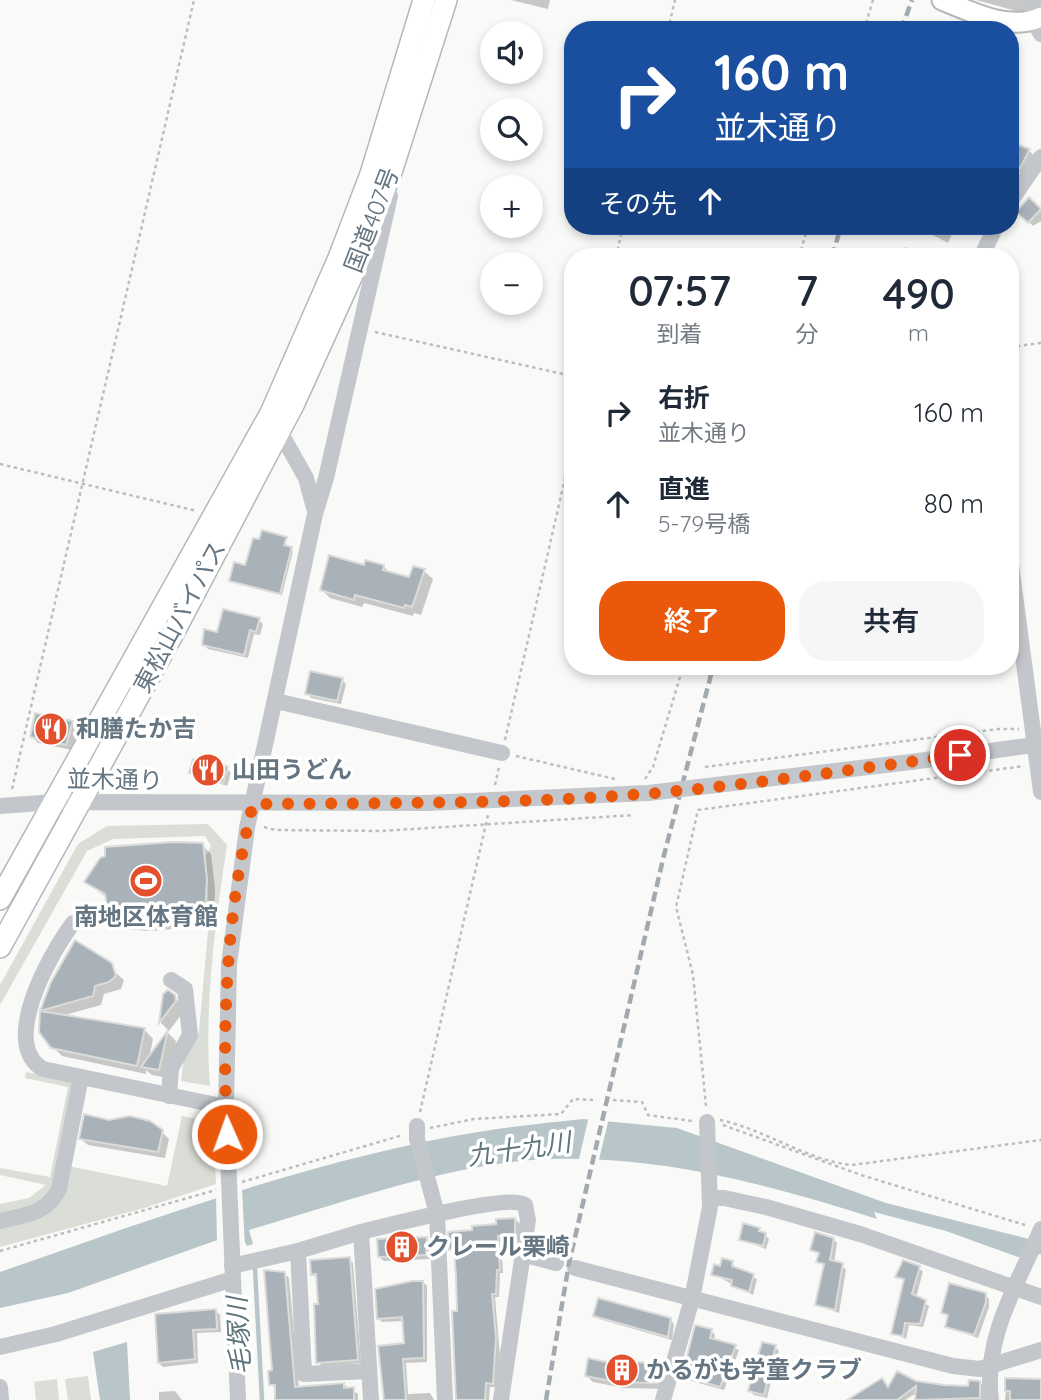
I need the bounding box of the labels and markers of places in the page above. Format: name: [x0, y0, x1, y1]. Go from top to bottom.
restaurant icon: 和膳たか吉: [32, 710, 70, 748]
place label: 和膳たか吉: [76, 713, 196, 743]
pin: [930, 725, 990, 785]
restaurant icon: 山田うどん: [189, 751, 227, 789]
place label: 山田うどん: [232, 754, 352, 784]
sports icon: 南地区体育館: [127, 862, 165, 900]
place label: 南地区体育館: [74, 901, 218, 931]
building icon: クレール栗崎: [383, 1228, 421, 1266]
place label: クレール栗崎: [426, 1231, 570, 1261]
building icon: かるがも学童クラブ: [603, 1351, 641, 1389]
place label: かるがも学童クラブ: [646, 1354, 862, 1384]

